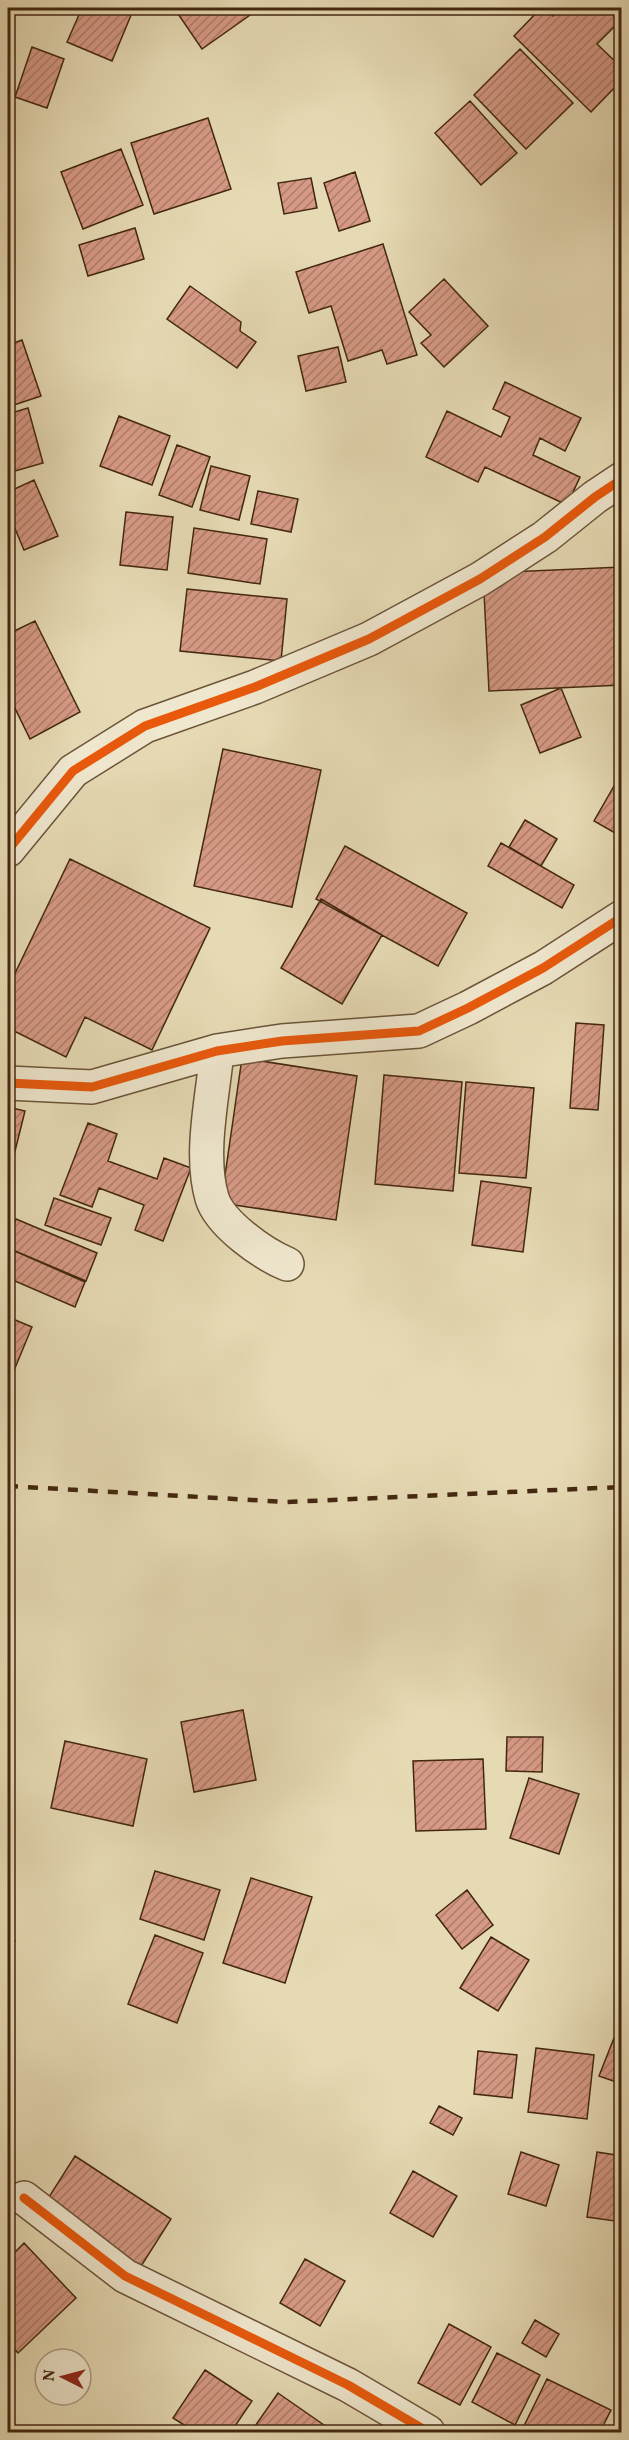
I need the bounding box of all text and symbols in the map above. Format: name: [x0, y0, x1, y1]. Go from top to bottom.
north arrow: [33, 2347, 93, 2407]
text: N: [39, 2368, 62, 2383]

